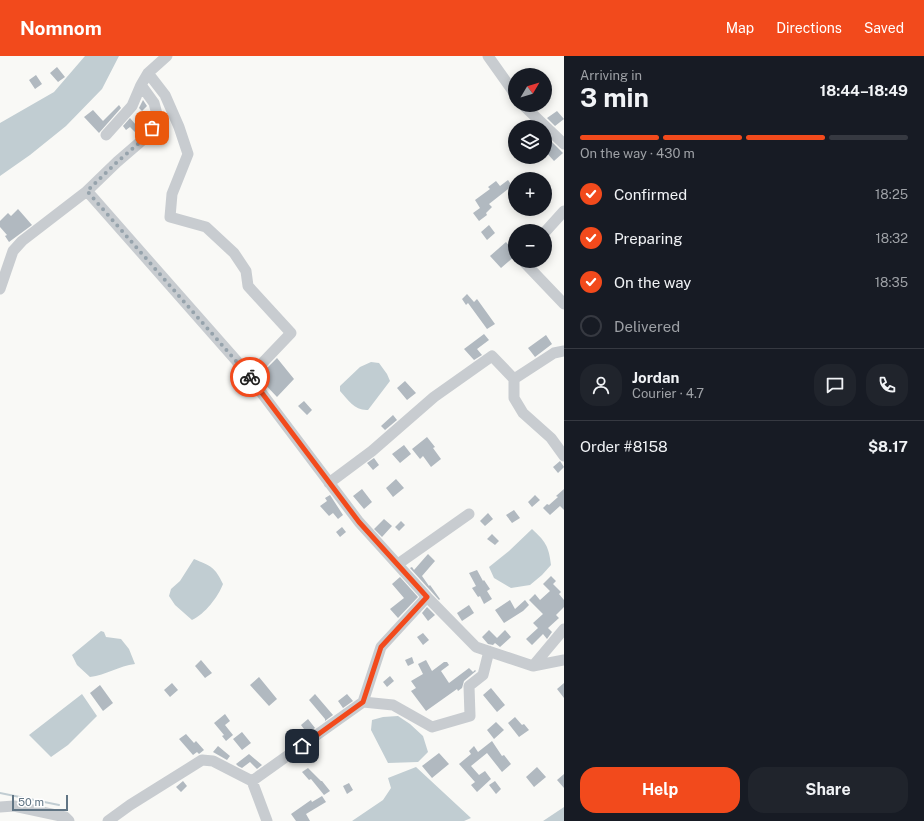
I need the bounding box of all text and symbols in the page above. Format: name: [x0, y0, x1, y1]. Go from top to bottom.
text: Nomnom: [20, 17, 102, 39]
text: Map: [726, 20, 754, 36]
text: Directions: [776, 20, 842, 36]
text: Saved: [864, 20, 904, 36]
north arrow: [508, 68, 552, 112]
map controls: [508, 68, 552, 268]
text: Arriving in: [580, 68, 642, 83]
text: 3 min: [580, 82, 649, 113]
text: 18:44–18:49: [820, 82, 908, 99]
pin: [135, 111, 169, 145]
icon: bag: [141, 117, 163, 139]
button: layers: [508, 120, 552, 164]
text: On the way · 430 m: [580, 146, 695, 161]
button: +: [508, 172, 552, 216]
icon: check: [580, 183, 602, 205]
text: Confirmed: [614, 186, 687, 203]
text: 18:25: [875, 187, 908, 202]
button: −: [508, 224, 552, 268]
icon: check: [580, 227, 602, 249]
text: Preparing: [614, 230, 683, 247]
text: 18:32: [875, 231, 908, 246]
icon: check: [580, 271, 602, 293]
text: On the way: [614, 274, 691, 291]
text: 18:35: [875, 275, 908, 290]
text: Delivered: [614, 318, 680, 335]
courier: [230, 357, 270, 397]
button: person: [580, 364, 622, 406]
button: chat: [814, 364, 856, 406]
button: phone: [866, 364, 908, 406]
icon: bike: [239, 366, 261, 388]
text: Jordan: [632, 369, 679, 386]
text: Courier · 4.7: [632, 386, 704, 401]
text: Order #8158: [580, 438, 668, 455]
text: $8.17: [868, 438, 908, 455]
pin: [285, 729, 319, 763]
icon: home: [291, 735, 313, 757]
button: Help: [580, 767, 740, 813]
button: Share: [748, 767, 908, 813]
scale bar: [12, 793, 68, 812]
text: 50 m: [18, 796, 44, 808]

